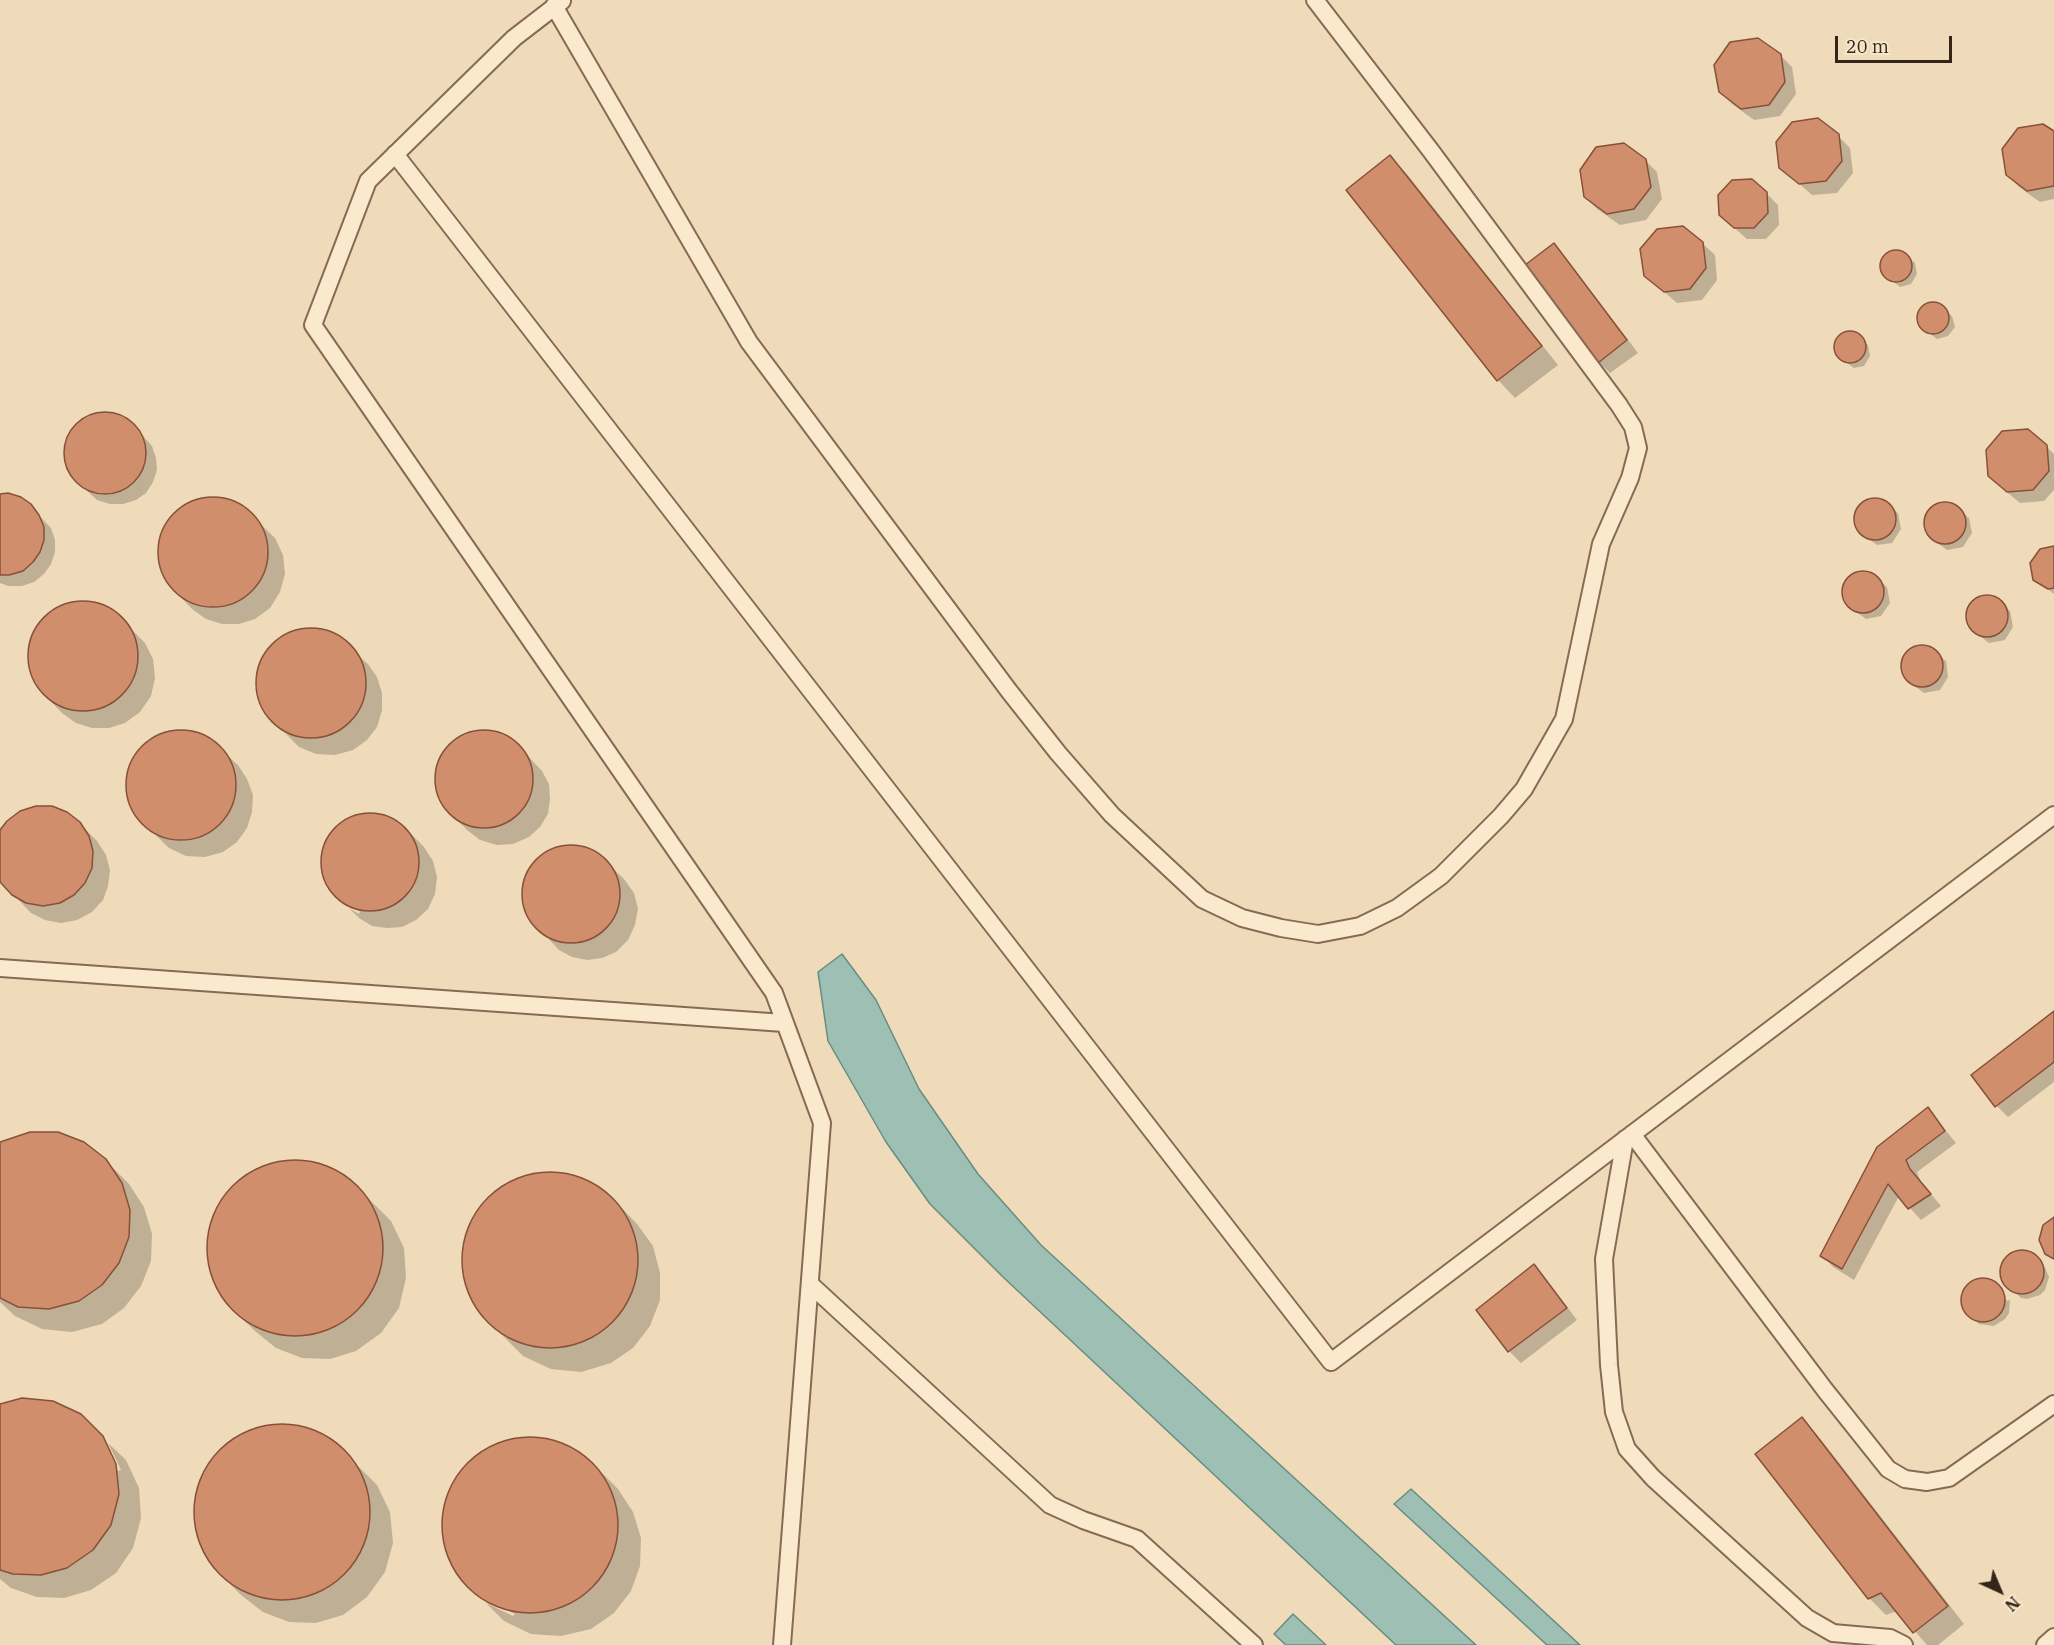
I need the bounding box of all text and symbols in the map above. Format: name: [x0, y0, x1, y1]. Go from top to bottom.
scale bar: [1838, 24, 1955, 62]
text: 20 m: [1846, 35, 1889, 58]
north arrow: [1970, 1561, 2030, 1621]
text: N: [2001, 1592, 2024, 1616]

